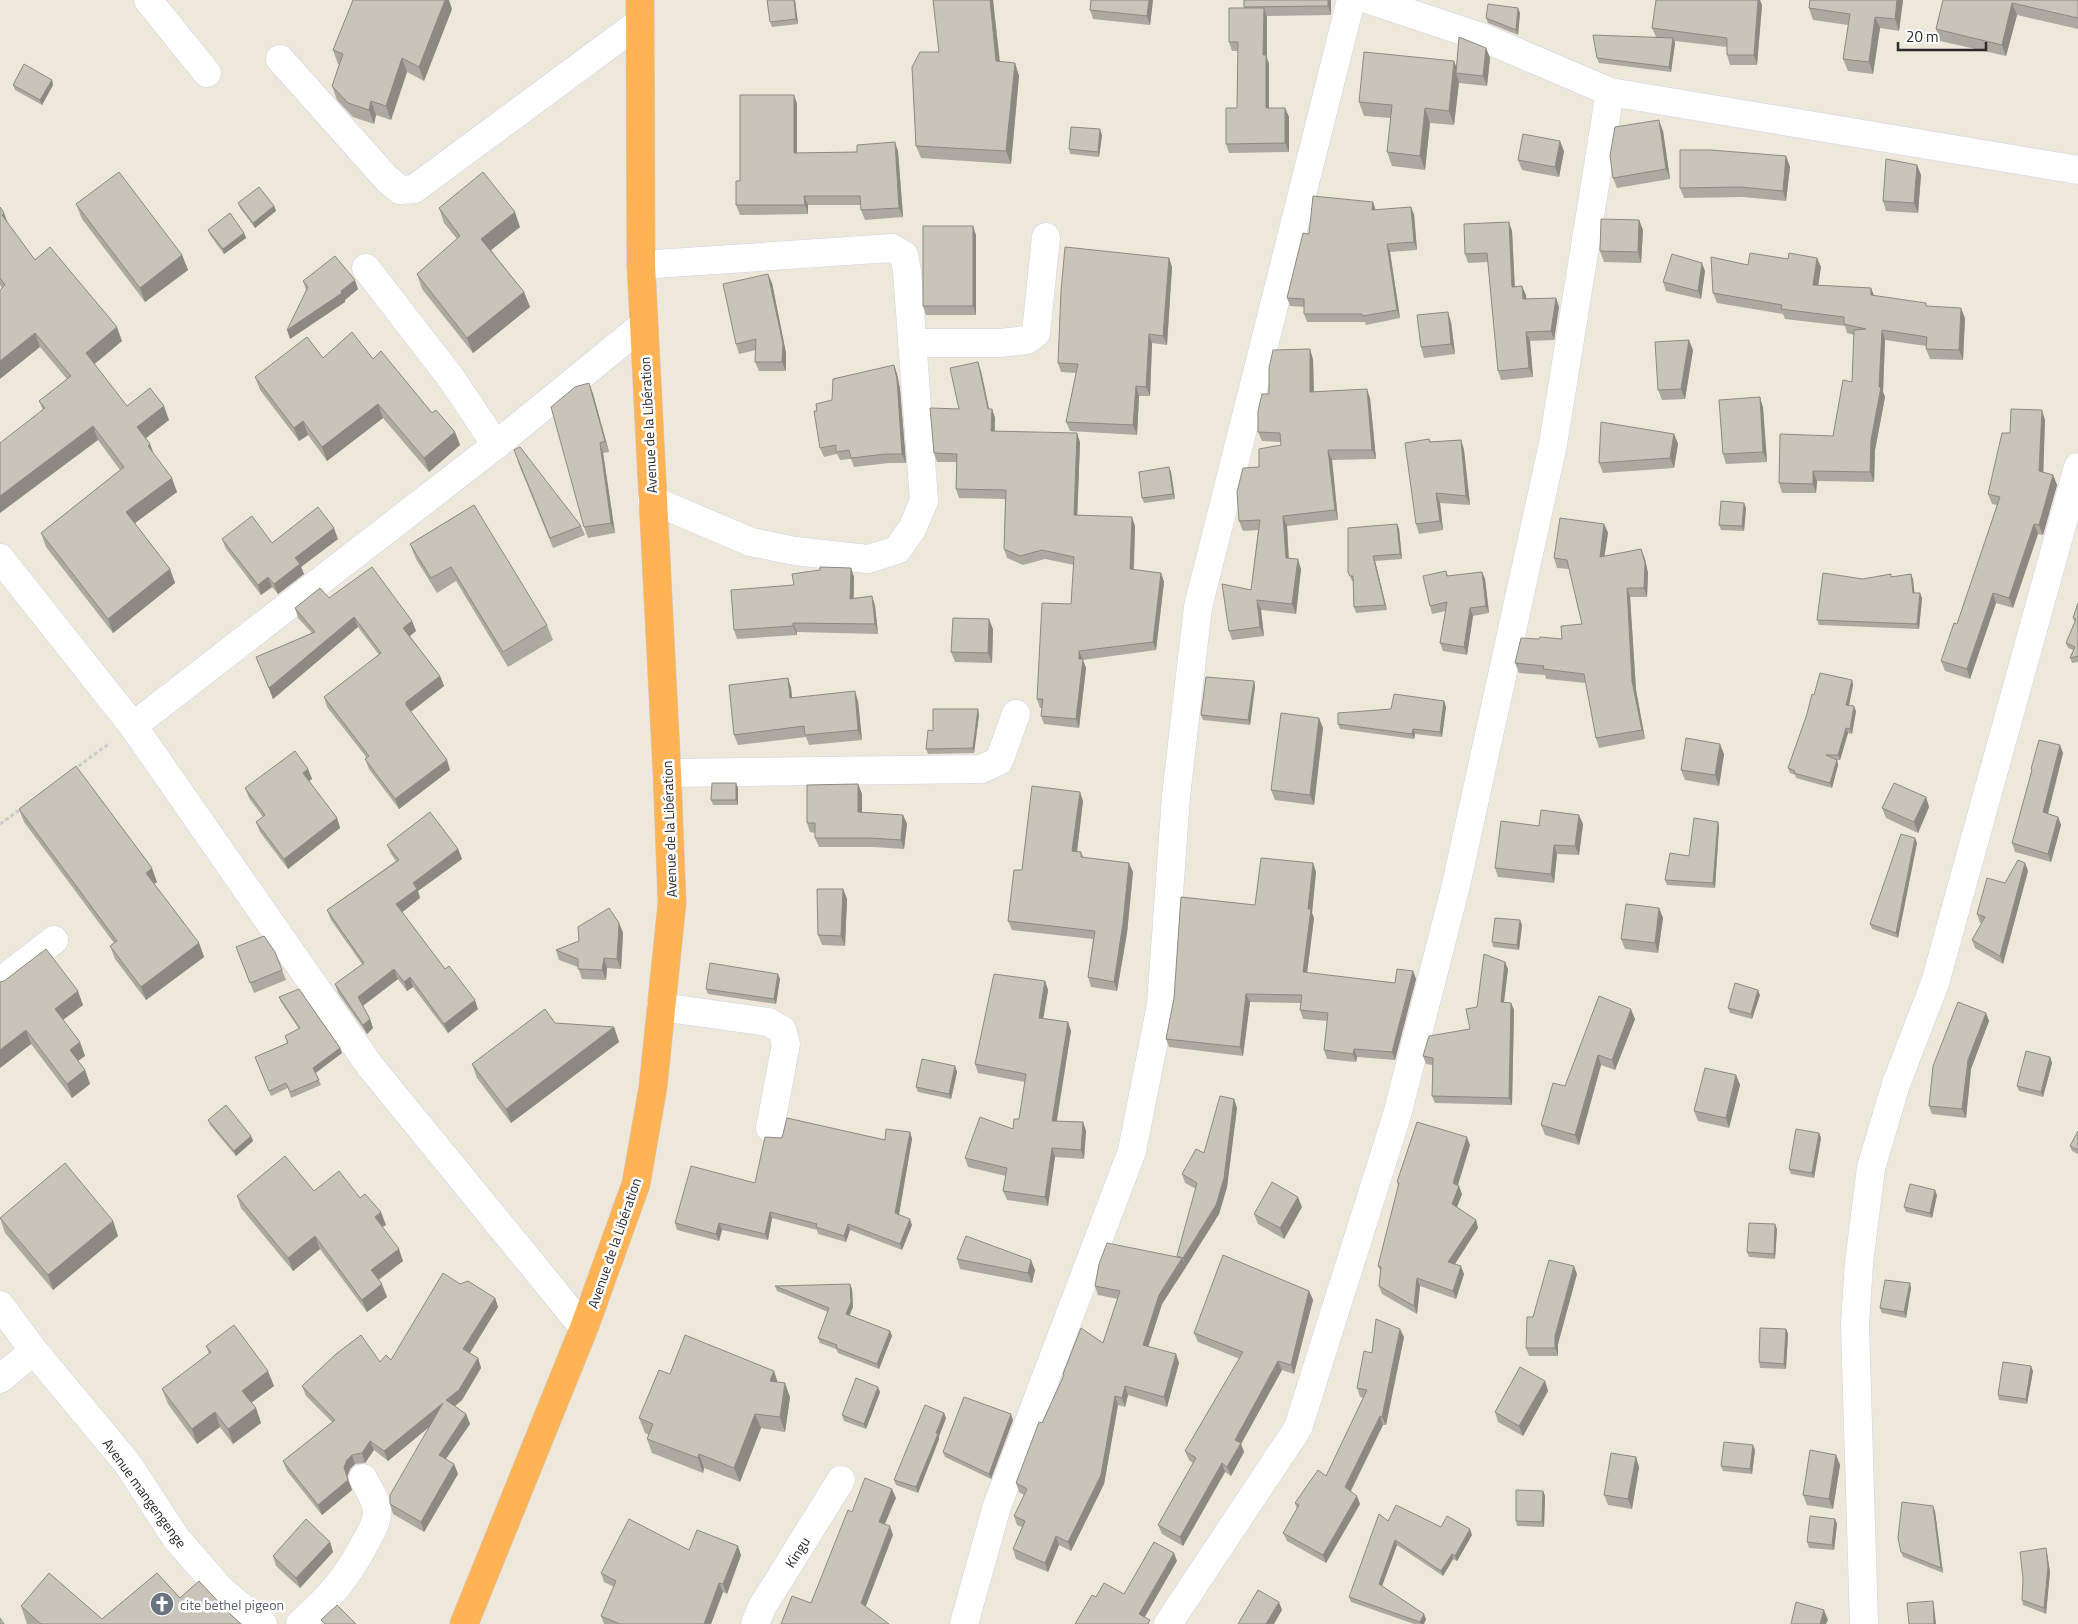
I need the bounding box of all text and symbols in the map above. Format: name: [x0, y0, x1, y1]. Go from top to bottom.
scale bar: [1898, 20, 1986, 52]
text: 20 m: [1906, 25, 1939, 48]
street label: Avenue de la Libération: [634, 356, 662, 494]
street label: Avenue de la Libération: [656, 760, 682, 898]
street label: Avenue de la Libération: [582, 1175, 646, 1311]
street label: Avenue mangengenge: [98, 1434, 192, 1552]
street label: Kingu: [779, 1532, 815, 1572]
church icon: cite bethel pigeon: [149, 1591, 175, 1617]
place label: cite bethel pigeon: [180, 1594, 284, 1615]

